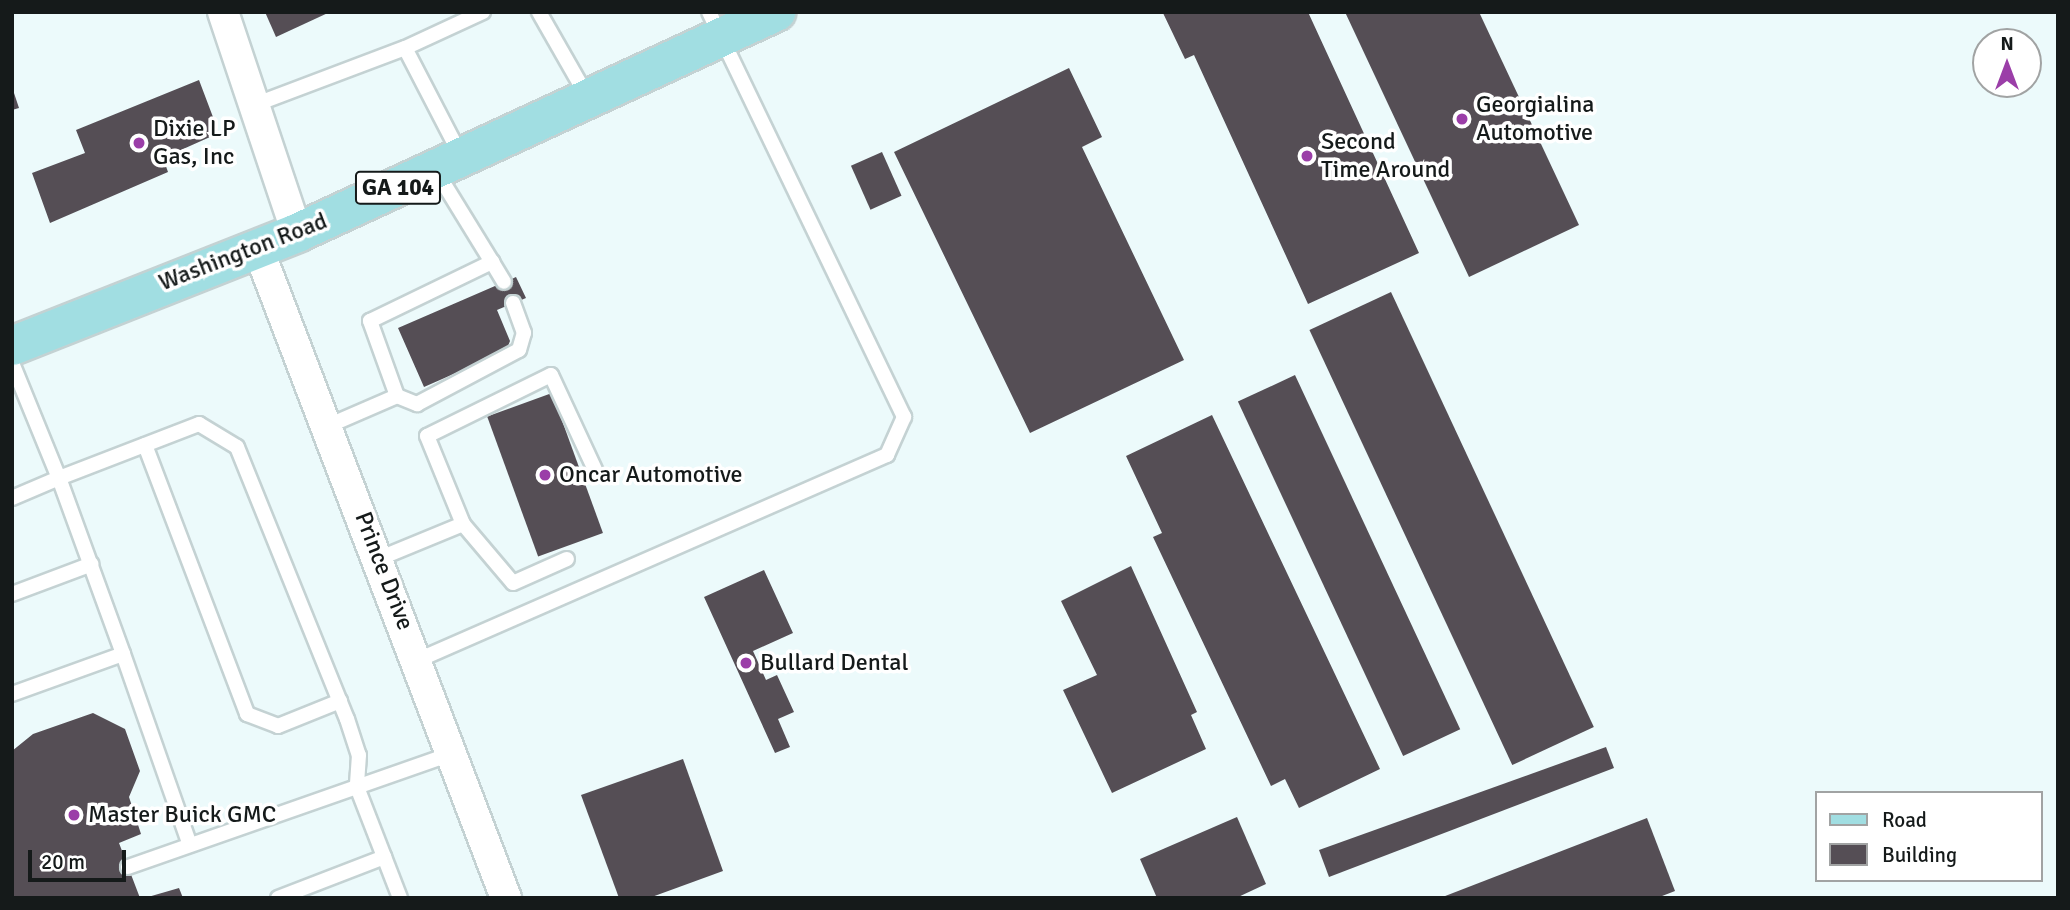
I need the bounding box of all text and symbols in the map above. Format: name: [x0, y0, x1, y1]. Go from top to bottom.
north arrow: [1972, 28, 2042, 98]
text: N: [2000, 32, 2014, 56]
place label: Georgialina Automotive: [1476, 91, 1594, 147]
marker: Georgialina Automotive: [1454, 111, 1470, 127]
place label: Dixie LP Gas, Inc: [153, 115, 236, 171]
place label: Second Time Around: [1321, 128, 1450, 184]
marker: Dixie LP Gas, Inc: [131, 135, 147, 151]
marker: Second Time Around: [1299, 148, 1315, 164]
road number: GA 104: [354, 168, 442, 208]
street label: Washington Road: [155, 207, 331, 297]
place label: Oncar Automotive: [559, 461, 743, 489]
marker: Oncar Automotive: [537, 467, 553, 483]
street label: Prince Drive: [348, 508, 420, 634]
place label: Bullard Dental: [760, 649, 909, 677]
marker: Bullard Dental: [738, 655, 754, 671]
legend: [1814, 791, 2042, 882]
place label: Master Buick GMC: [88, 801, 276, 829]
marker: Master Buick GMC: [66, 807, 82, 823]
text: Road: [1882, 807, 1927, 833]
scale bar: [32, 836, 130, 880]
text: Building: [1882, 842, 1957, 868]
text: 20 m: [41, 849, 85, 875]

